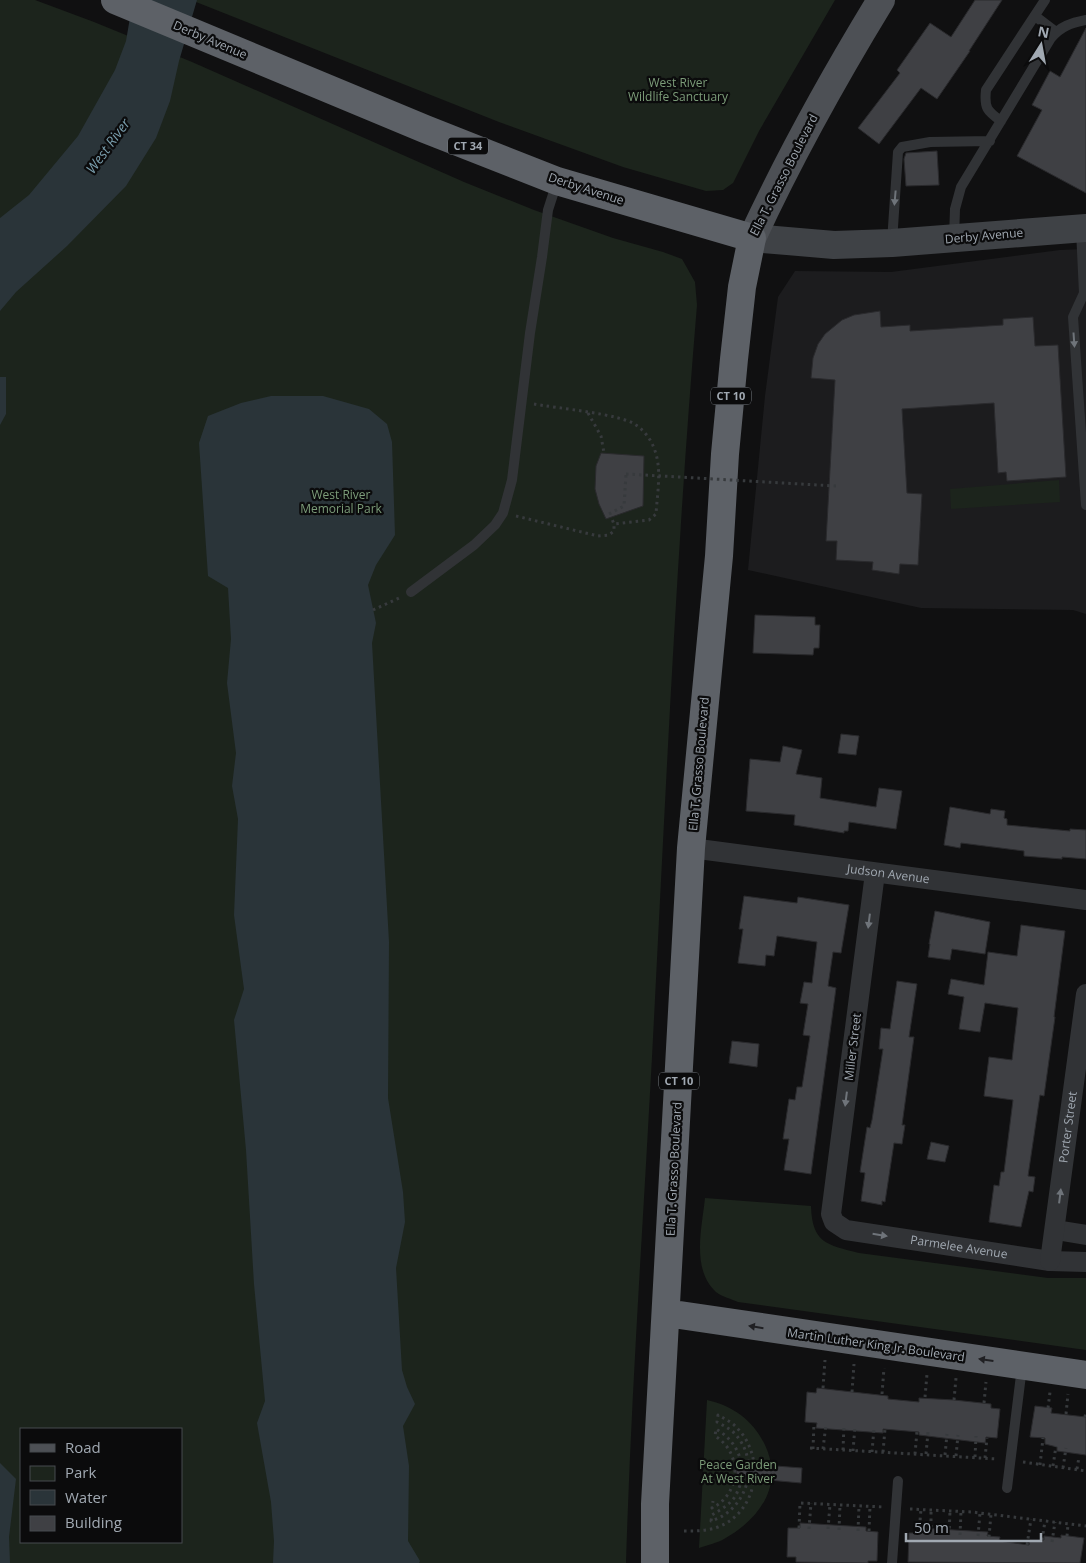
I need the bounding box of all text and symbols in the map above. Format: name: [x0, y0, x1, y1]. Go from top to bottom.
street label: Derby Avenue: [171, 16, 250, 63]
north arrow: [1016, 20, 1066, 70]
text: N: [1036, 21, 1051, 42]
park label: West River Wildlife Sanctuary: [628, 74, 729, 105]
street label: Ella T. Grasso Boulevard: [745, 111, 822, 239]
water label: West River: [81, 114, 134, 177]
road number: CT 34: [448, 138, 488, 154]
street label: Derby Avenue: [546, 168, 626, 209]
one-way arrow: [891, 190, 899, 206]
street label: Derby Avenue: [944, 224, 1024, 247]
one-way arrow: [1071, 332, 1079, 348]
road number: CT 10: [711, 388, 751, 404]
park label: West River Memorial Park: [300, 486, 383, 517]
street label: Ella T. Grasso Boulevard: [684, 696, 713, 832]
street label: Judson Avenue: [845, 859, 931, 887]
one-way arrow: [865, 913, 873, 929]
street label: Miller Street: [840, 1012, 865, 1082]
road number: CT 10: [659, 1072, 699, 1090]
street label: Porter Street: [1054, 1090, 1081, 1164]
one-way arrow: [842, 1092, 850, 1108]
street label: Ella T. Grasso Boulevard: [661, 1101, 686, 1237]
one-way arrow: [1056, 1187, 1064, 1203]
one-way arrow: [872, 1231, 888, 1239]
street label: Parmelee Avenue: [909, 1231, 1009, 1262]
one-way arrow: [747, 1323, 763, 1331]
street label: Martin Luther King Jr. Boulevard: [786, 1324, 966, 1365]
one-way arrow: [977, 1356, 993, 1364]
legend: [20, 1428, 182, 1543]
text: Road: [65, 1437, 101, 1457]
park label: Peace Garden At West River: [699, 1456, 777, 1487]
text: Park: [65, 1462, 96, 1482]
text: Water: [65, 1487, 107, 1507]
scale bar: [906, 1510, 1041, 1542]
text: Building: [65, 1512, 122, 1532]
text: 50 m: [914, 1517, 949, 1537]

